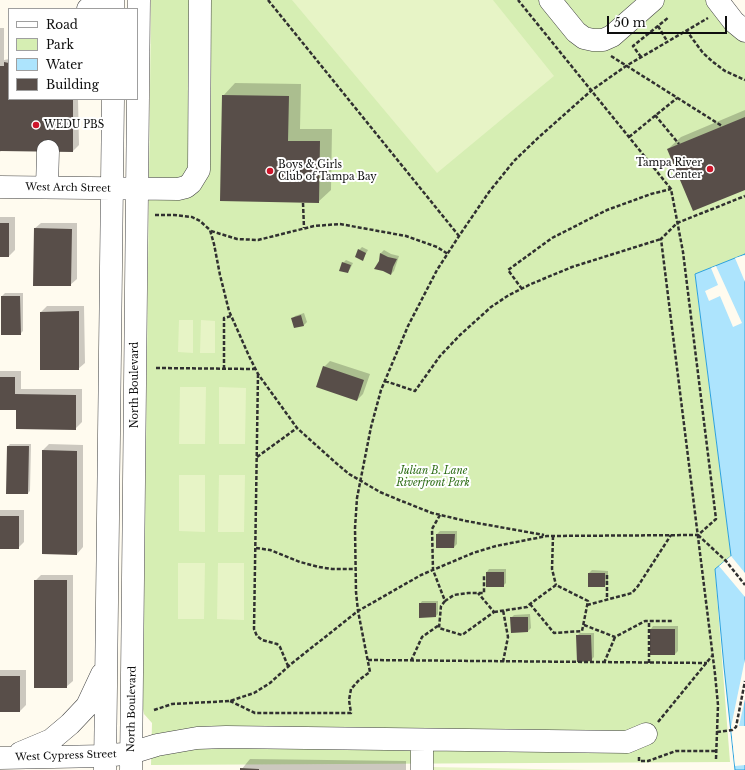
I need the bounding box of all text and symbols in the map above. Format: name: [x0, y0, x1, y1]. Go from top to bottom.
legend: [8, 8, 138, 100]
scale bar: [609, 8, 729, 34]
text: 50 m: [614, 15, 646, 30]
text: Road: [46, 17, 78, 32]
text: Park: [46, 37, 74, 52]
text: Water: [46, 57, 83, 72]
text: Building: [46, 77, 99, 92]
place label: WEDU PBS: [44, 119, 104, 131]
marker: WEDU PBS: [31, 120, 41, 130]
place label: Tampa River Center: [636, 157, 702, 180]
place label: Boys & Girls Club of Tampa Bay: [278, 159, 377, 182]
marker: Tampa River Center: [705, 164, 715, 174]
marker: Boys & Girls Club of Tampa Bay: [265, 166, 275, 176]
street label: West Arch Street: [25, 181, 111, 195]
street label: North Boulevard: [129, 342, 141, 428]
park label: Julian B. Lane Riverfront Park: [396, 465, 470, 488]
street label: North Boulevard: [125, 666, 139, 752]
street label: West Cypress Street: [15, 748, 117, 764]

